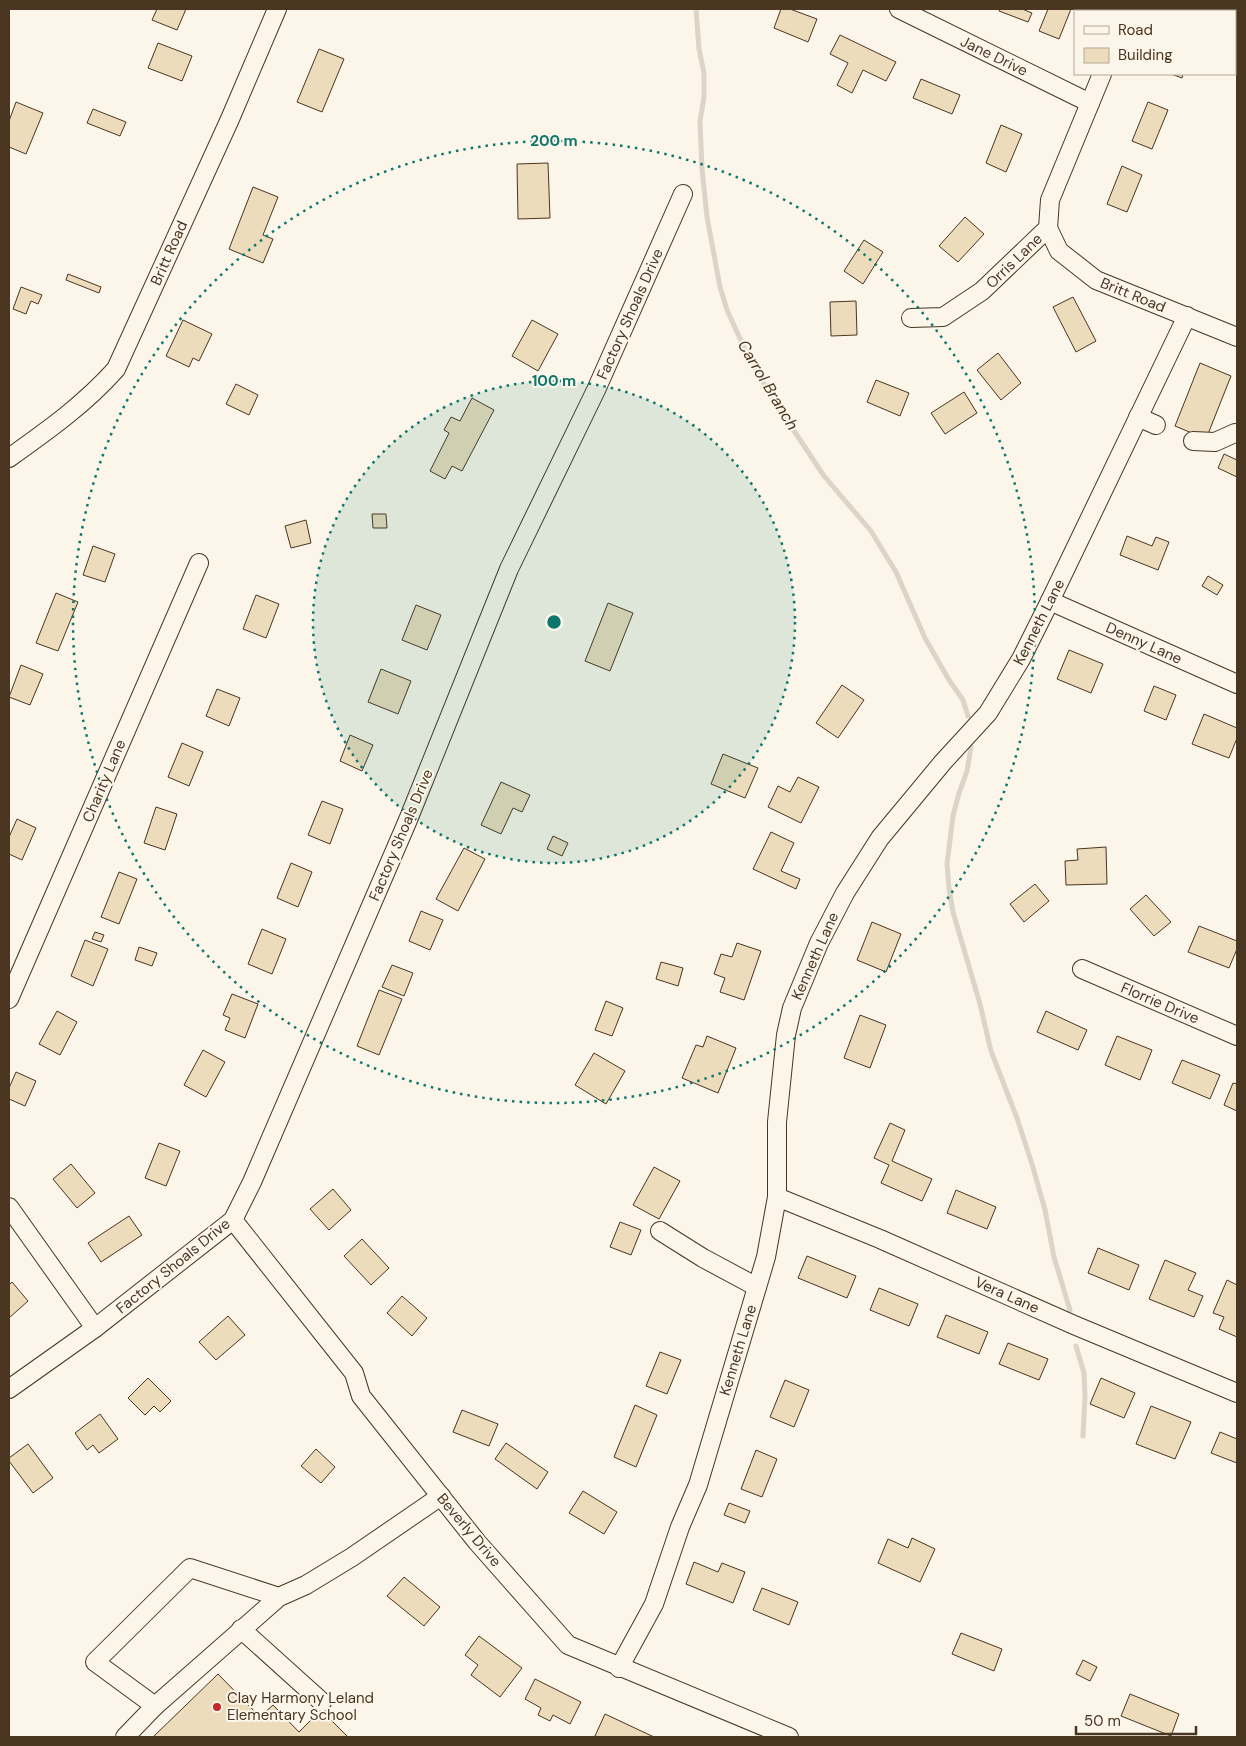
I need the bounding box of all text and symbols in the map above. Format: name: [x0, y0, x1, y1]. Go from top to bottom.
legend: [1074, 10, 1236, 75]
text: Road: [1118, 20, 1153, 40]
street label: Jane Drive: [957, 31, 1031, 81]
text: Building: [1118, 45, 1173, 65]
text: 200 m: [530, 131, 578, 151]
street label: Britt Road: [146, 217, 192, 289]
street label: Orris Lane: [982, 229, 1046, 293]
street label: Factory Shoals Drive: [592, 245, 668, 383]
street label: Britt Road: [1097, 273, 1169, 317]
water label: Carrol Branch: [733, 336, 803, 434]
text: 100 m: [532, 371, 576, 391]
street label: Kenneth Lane: [1009, 576, 1069, 668]
centre of rings: [545, 613, 563, 631]
street label: Denny Lane: [1103, 617, 1185, 669]
street label: Charity Lane: [78, 737, 130, 825]
street label: Factory Shoals Drive: [364, 766, 438, 904]
street label: Kenneth Lane: [787, 909, 843, 1003]
street label: Florrie Drive: [1118, 978, 1202, 1028]
street label: Factory Shoals Drive: [112, 1214, 234, 1318]
street label: Vera Lane: [972, 1272, 1042, 1318]
street label: Kenneth Lane: [715, 1302, 761, 1398]
street label: Beverly Drive: [432, 1489, 506, 1571]
place label: Clay Harmony Leland Elementary School: [227, 1688, 374, 1725]
marker: Clay Harmony Leland Elementary School: [211, 1701, 223, 1713]
scale bar: [1076, 1704, 1196, 1736]
text: 50 m: [1084, 1711, 1121, 1731]

